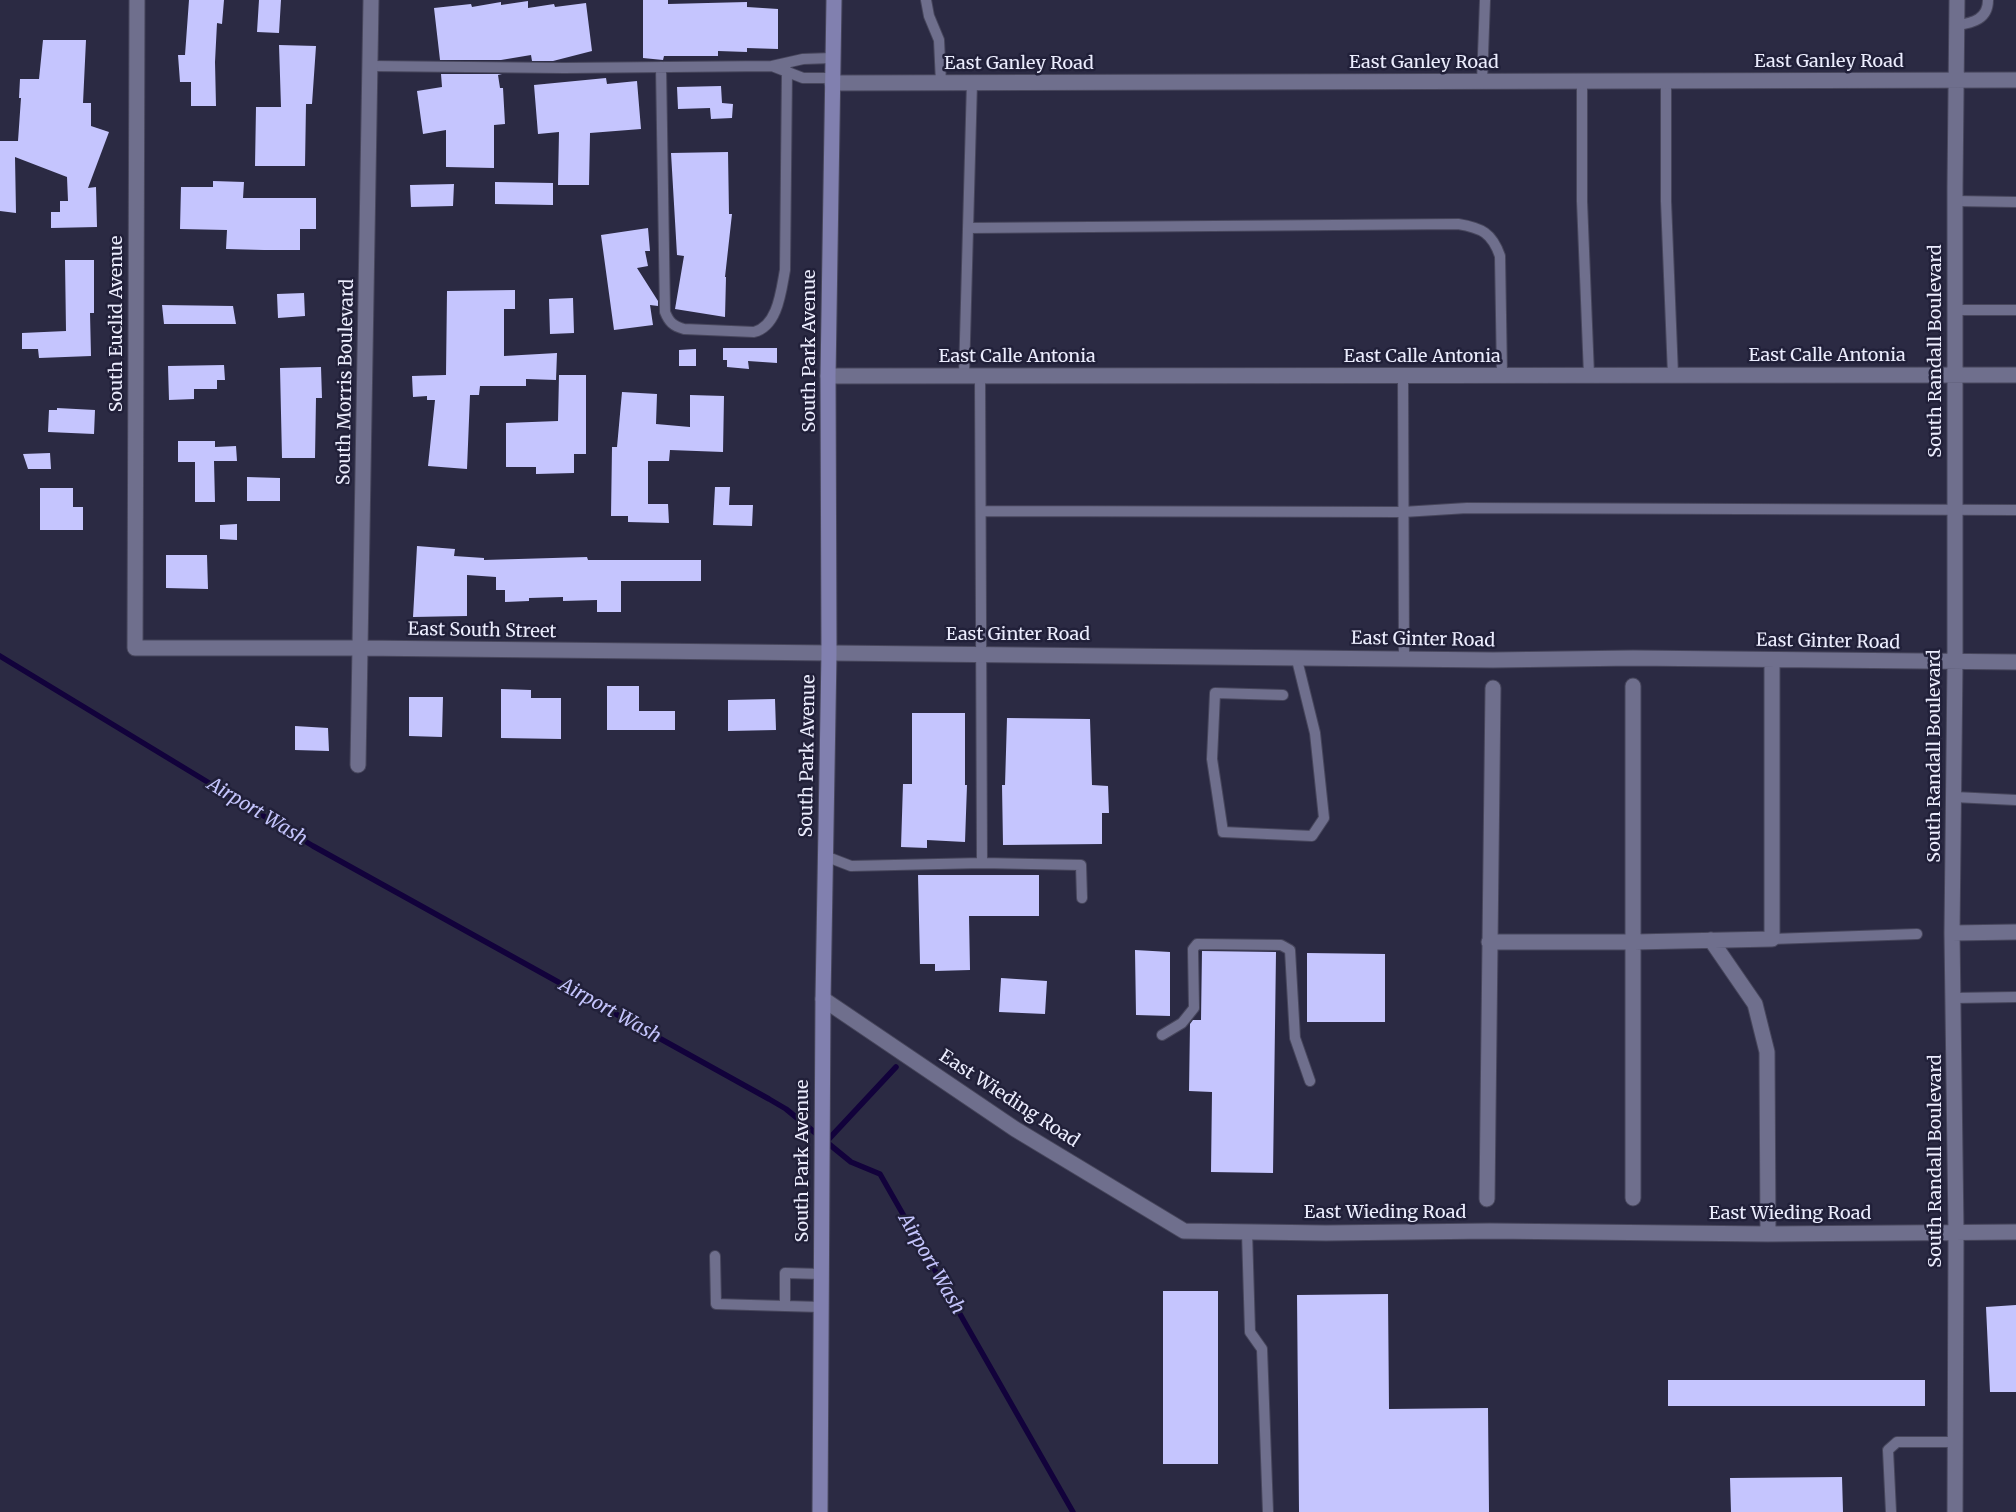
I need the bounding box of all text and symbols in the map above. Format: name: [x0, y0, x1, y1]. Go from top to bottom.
street label: East Ganley Road: [1754, 51, 1904, 73]
street label: East Ganley Road: [1349, 52, 1499, 74]
street label: East Ganley Road: [944, 53, 1094, 75]
street label: South Euclid Avenue: [106, 236, 128, 412]
street label: South Randall Boulevard: [1925, 244, 1947, 458]
street label: South Park Avenue: [799, 270, 821, 432]
street label: South Morris Boulevard: [333, 279, 359, 485]
street label: East Calle Antonia: [1748, 345, 1906, 367]
street label: East Calle Antonia: [938, 346, 1096, 368]
street label: East Calle Antonia: [1343, 346, 1501, 368]
street label: East South Street: [407, 619, 557, 643]
street label: East Ginter Road: [946, 624, 1090, 646]
street label: East Ginter Road: [1351, 628, 1495, 652]
street label: East Ginter Road: [1756, 630, 1900, 654]
street label: South Randall Boulevard: [1924, 649, 1946, 863]
street label: South Park Avenue: [796, 674, 820, 838]
water label: Airport Wash: [203, 773, 311, 851]
water label: Airport Wash: [555, 974, 665, 1048]
street label: East Wieding Road: [935, 1046, 1083, 1152]
street label: South Randall Boulevard: [1925, 1054, 1947, 1268]
street label: South Park Avenue: [792, 1080, 814, 1242]
street label: East Wieding Road: [1304, 1202, 1466, 1224]
street label: East Wieding Road: [1709, 1203, 1871, 1225]
water label: Airport Wash: [893, 1210, 969, 1318]

